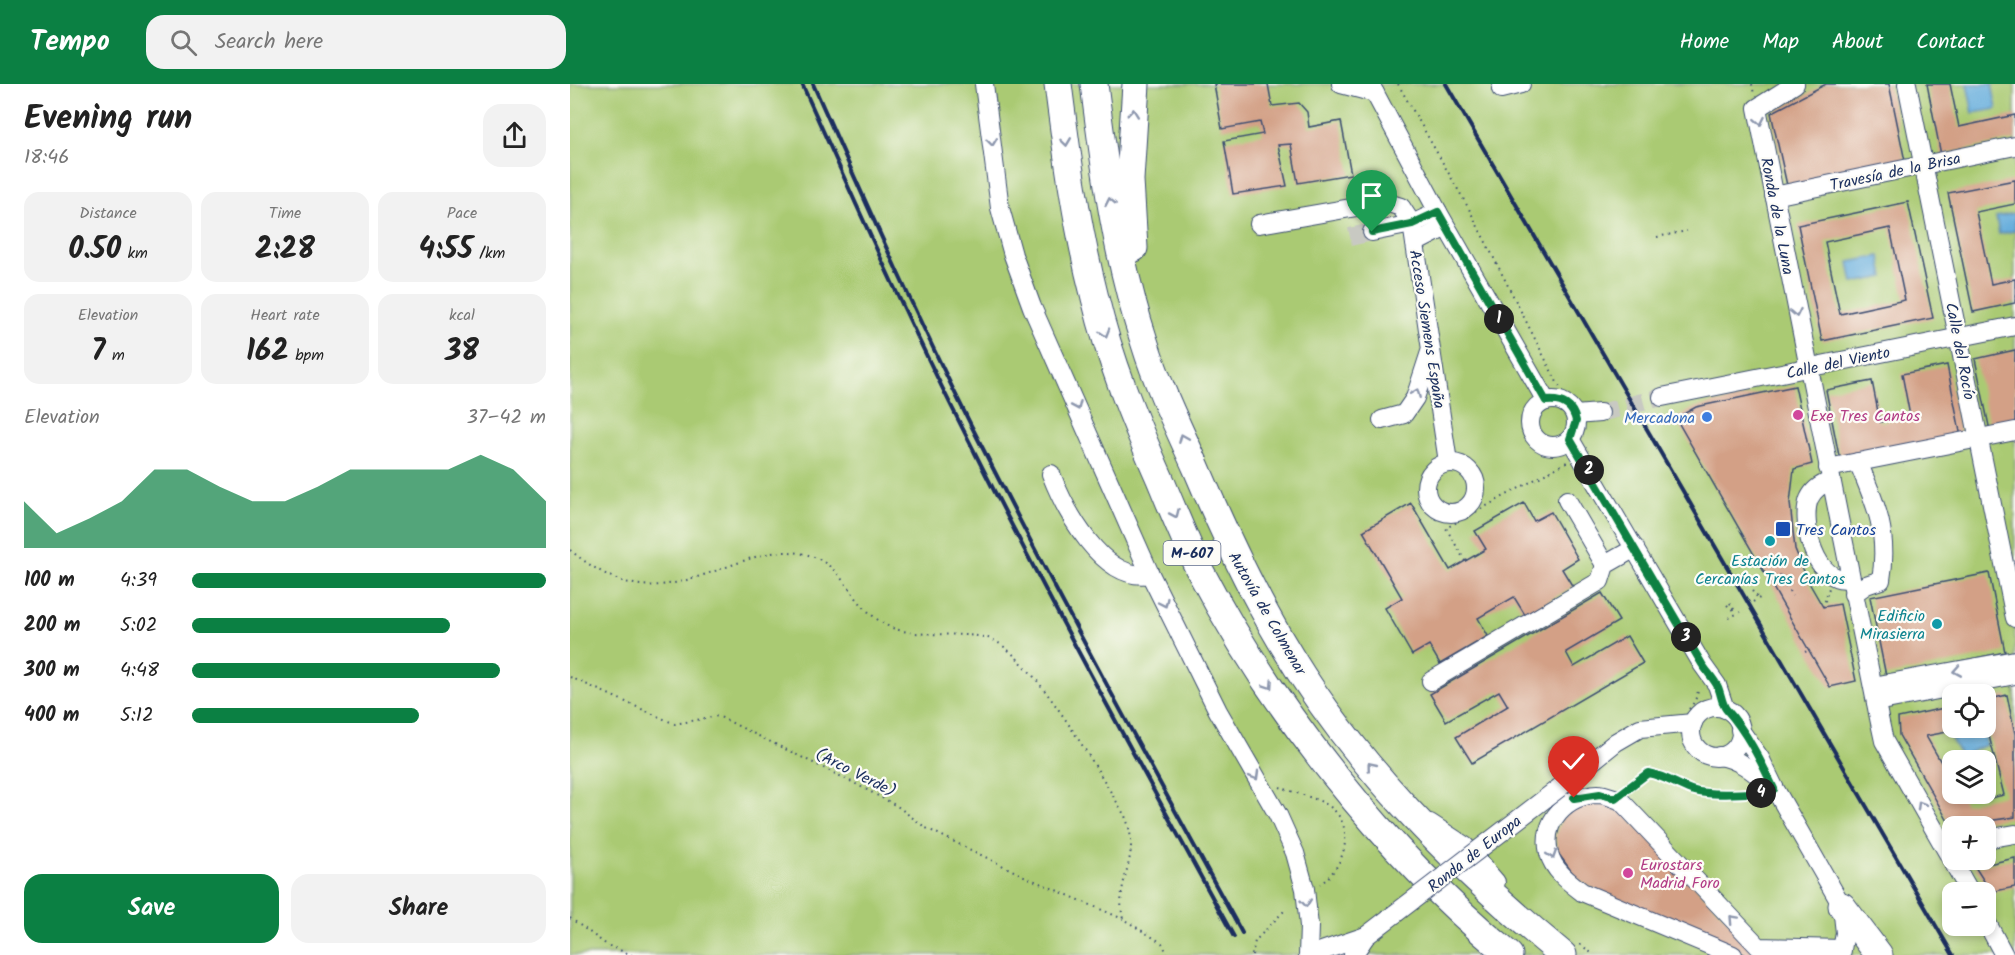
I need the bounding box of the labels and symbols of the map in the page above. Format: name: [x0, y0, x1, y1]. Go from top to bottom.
one-way arrow: [1126, 108, 1139, 118]
one-way arrow: [1753, 116, 1766, 126]
one-way arrow: [985, 137, 998, 147]
one-way arrow: [1059, 137, 1071, 147]
street label: Travesía de la Brisa: [1828, 146, 1963, 199]
street label: Ronda de la Luna: [1753, 156, 1800, 277]
pin: [1346, 170, 1397, 232]
one-way arrow: [1104, 197, 1117, 207]
street label: Acceso Siemens España: [1402, 248, 1451, 410]
street label: Calle del Rocío: [1938, 300, 1981, 402]
pin: 1: [1484, 304, 1514, 334]
one-way arrow: [1789, 307, 1802, 317]
one-way arrow: [1098, 327, 1110, 338]
street label: Calle del Viento: [1784, 340, 1893, 387]
one-way arrow: [1409, 388, 1421, 399]
one-way arrow: [1070, 399, 1082, 410]
place label: Exe Tres Cantos: [1810, 404, 1920, 429]
place label: Mercadona: [1624, 406, 1695, 431]
marker: Exe Tres Cantos: [1791, 408, 1805, 422]
marker: Mercadona: [1700, 410, 1714, 424]
one-way arrow: [1178, 433, 1190, 444]
pin: 2: [1574, 455, 1604, 485]
one-way arrow: [1168, 508, 1180, 519]
place label: Tres Cantos: [1796, 518, 1876, 543]
marker: Tres Cantos: [1774, 520, 1792, 538]
marker: Estación de Cercanías Tres Cantos: [1763, 534, 1777, 548]
road number: M-607: [1164, 541, 1220, 565]
street label: Autovía de Colmenar: [1221, 547, 1313, 682]
place label: Estación de Cercanías Tres Cantos: [1695, 549, 1845, 592]
one-way arrow: [1157, 597, 1169, 608]
place label: Edificio Mirasierra: [1860, 604, 1925, 647]
marker: Edificio Mirasierra: [1930, 617, 1944, 631]
pin: 3: [1671, 622, 1701, 652]
one-way arrow: [1953, 664, 1962, 676]
one-way arrow: [1262, 678, 1273, 689]
pin: [1548, 736, 1599, 798]
street label: (Arco Verde): [811, 742, 900, 804]
one-way arrow: [1367, 762, 1378, 773]
one-way arrow: [1248, 770, 1259, 780]
pin: 4: [1746, 778, 1776, 808]
one-way arrow: [1917, 801, 1929, 811]
street label: Ronda de Europa: [1423, 809, 1527, 899]
one-way arrow: [1545, 849, 1557, 859]
place label: Eurostars Madrid Foro: [1640, 853, 1720, 896]
marker: Eurostars Madrid Foro: [1621, 866, 1635, 880]
one-way arrow: [1299, 899, 1312, 908]
one-way arrow: [1729, 916, 1740, 927]

